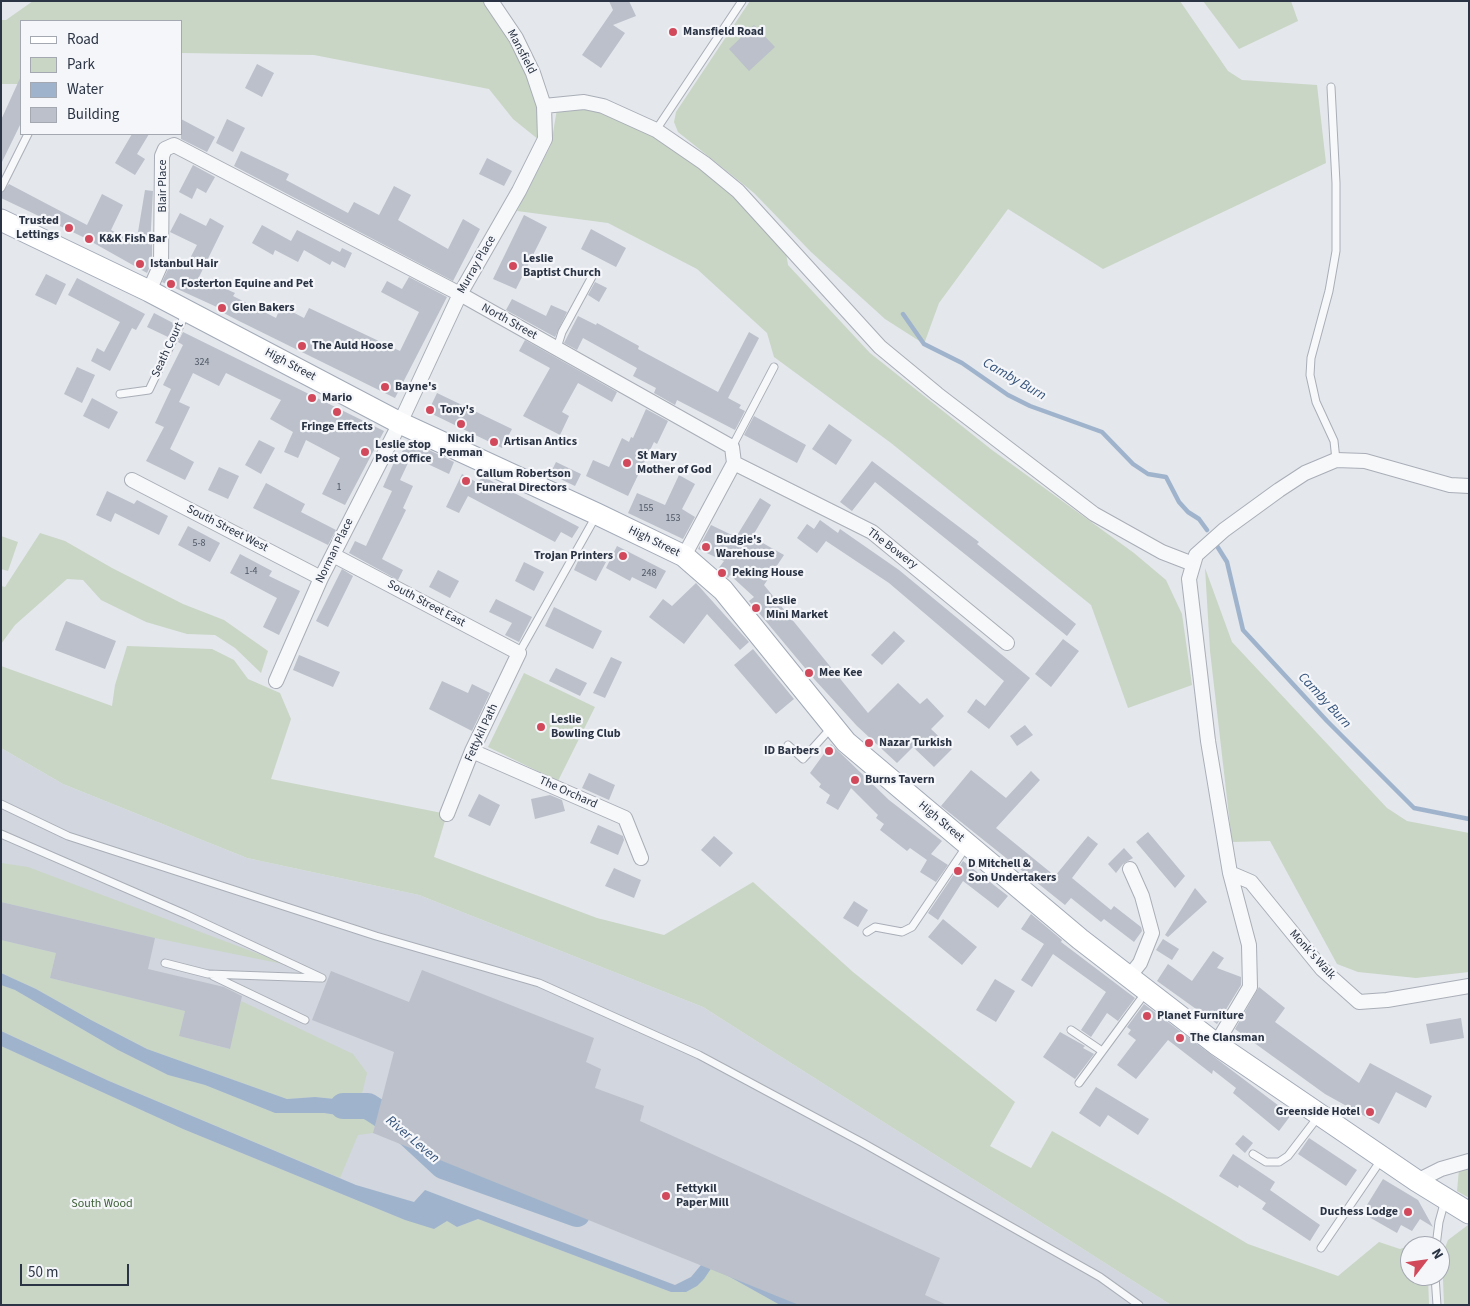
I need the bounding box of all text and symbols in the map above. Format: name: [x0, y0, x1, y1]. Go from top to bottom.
legend: [20, 20, 182, 135]
place label: Mansfield Road: [683, 25, 764, 39]
marker: Mansfield Road: [667, 26, 679, 38]
street label: Mansfield: [503, 27, 539, 77]
text: Road: [67, 29, 99, 50]
text: Park: [67, 54, 95, 75]
text: Water: [67, 79, 103, 100]
text: Building: [67, 104, 119, 125]
street label: Blair Place: [156, 160, 170, 212]
place label: Trusted Lettings: [16, 214, 59, 242]
marker: Trusted Lettings: [63, 222, 75, 234]
place label: K&K Fish Bar: [99, 232, 167, 246]
marker: K&K Fish Bar: [83, 233, 95, 245]
street label: Murray Place: [455, 234, 499, 296]
place label: Leslie Baptist Church: [523, 252, 601, 280]
place label: Istanbul Hair: [150, 257, 218, 271]
marker: Istanbul Hair: [134, 258, 146, 270]
marker: Leslie Baptist Church: [507, 260, 519, 272]
place label: Fosterton Equine and Pet: [181, 277, 313, 291]
marker: Fosterton Equine and Pet: [165, 278, 177, 290]
place label: Glen Bakers: [232, 301, 295, 315]
street label: North Street: [479, 301, 539, 343]
marker: Glen Bakers: [216, 302, 228, 314]
street label: Seath Court: [149, 320, 187, 380]
place label: The Auld Hoose: [312, 339, 393, 353]
marker: The Auld Hoose: [296, 340, 308, 352]
street label: High Street: [262, 346, 318, 384]
water label: Camby Burn: [979, 355, 1049, 405]
house number: 324: [195, 357, 209, 369]
place label: Bayne's: [395, 380, 437, 394]
marker: Bayne's: [379, 381, 391, 393]
place label: Mario: [322, 391, 352, 405]
marker: Mario: [306, 392, 318, 404]
place label: Tony's: [440, 403, 474, 417]
marker: Tony's: [424, 404, 436, 416]
marker: Fringe Effects: [331, 406, 343, 418]
marker: Nicki Penman: [455, 418, 467, 430]
place label: Fringe Effects: [301, 420, 373, 434]
place label: Nicki Penman: [439, 432, 483, 460]
place label: Artisan Antics: [504, 435, 577, 449]
marker: Artisan Antics: [488, 436, 500, 448]
place label: Leslie stop Post Office: [375, 438, 431, 466]
marker: Leslie stop Post Office: [359, 446, 371, 458]
place label: St Mary Mother of God: [637, 449, 712, 477]
marker: St Mary Mother of God: [621, 457, 633, 469]
place label: Callum Robertson Funeral Directors: [476, 467, 571, 495]
marker: Callum Robertson Funeral Directors: [460, 475, 472, 487]
house number: 1: [337, 482, 341, 494]
street label: South Street West: [184, 502, 270, 556]
house number: 155: [639, 503, 653, 515]
house number: 153: [666, 513, 680, 525]
street label: Norman Place: [313, 516, 357, 586]
street label: High Street: [626, 523, 682, 561]
street label: The Bowery: [864, 525, 920, 573]
place label: Budgie's Warehouse: [716, 533, 775, 561]
house number: 5-8: [192, 538, 206, 550]
marker: Budgie's Warehouse: [700, 541, 712, 553]
place label: Trojan Printers: [534, 549, 613, 563]
marker: Trojan Printers: [617, 550, 629, 562]
house number: 1-4: [244, 566, 258, 578]
place label: Peking House: [732, 566, 804, 580]
marker: Peking House: [716, 567, 728, 579]
house number: 248: [642, 568, 656, 580]
street label: South Street East: [385, 577, 467, 631]
place label: Leslie Mini Market: [766, 594, 828, 622]
marker: Leslie Mini Market: [750, 602, 762, 614]
place label: Mee Kee: [819, 666, 863, 680]
marker: Mee Kee: [803, 667, 815, 679]
water label: Camby Burn: [1294, 670, 1354, 732]
street label: Fettykil Path: [462, 702, 502, 764]
place label: Leslie Bowling Club: [551, 713, 621, 741]
marker: Leslie Bowling Club: [535, 721, 547, 733]
place label: Nazar Turkish: [879, 736, 952, 750]
marker: Nazar Turkish: [863, 737, 875, 749]
place label: ID Barbers: [764, 744, 819, 758]
marker: ID Barbers: [823, 745, 835, 757]
place label: Burns Tavern: [865, 773, 935, 787]
street label: The Orchard: [537, 774, 599, 812]
marker: Burns Tavern: [849, 774, 861, 786]
street label: High Street: [915, 799, 967, 845]
place label: D Mitchell & Son Undertakers: [968, 857, 1056, 885]
marker: D Mitchell & Son Undertakers: [952, 865, 964, 877]
street label: Monk's Walk: [1286, 927, 1338, 983]
place label: Planet Furniture: [1157, 1009, 1244, 1023]
marker: Planet Furniture: [1141, 1010, 1153, 1022]
place label: The Clansman: [1190, 1031, 1265, 1045]
marker: The Clansman: [1174, 1032, 1186, 1044]
place label: Greenside Hotel: [1276, 1105, 1360, 1119]
marker: Greenside Hotel: [1364, 1106, 1376, 1118]
water label: River Leven: [382, 1113, 442, 1167]
place label: Fettykil Paper Mill: [676, 1182, 729, 1210]
marker: Fettykil Paper Mill: [660, 1190, 672, 1202]
park label: South Wood: [71, 1197, 133, 1211]
place label: Duchess Lodge: [1320, 1205, 1398, 1219]
marker: Duchess Lodge: [1402, 1206, 1414, 1218]
north arrow: [1400, 1236, 1450, 1286]
text: N: [1426, 1245, 1448, 1263]
scale bar: [22, 1254, 131, 1286]
text: 50 m: [28, 1262, 58, 1283]

